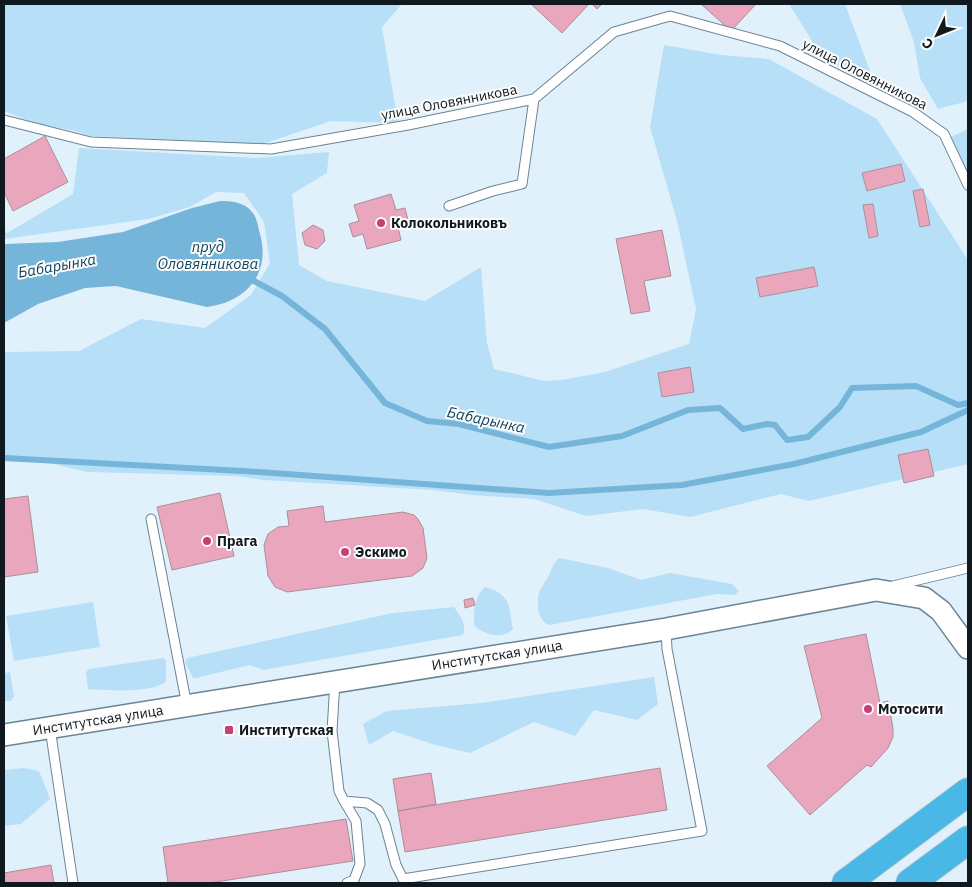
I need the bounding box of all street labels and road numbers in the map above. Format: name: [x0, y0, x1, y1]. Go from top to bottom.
street label: улица Оловянникова: [799, 35, 931, 114]
street label: улица Оловянникова: [380, 80, 519, 124]
street label: Институтская улица: [430, 636, 564, 674]
street label: Институтская улица: [31, 701, 165, 739]

